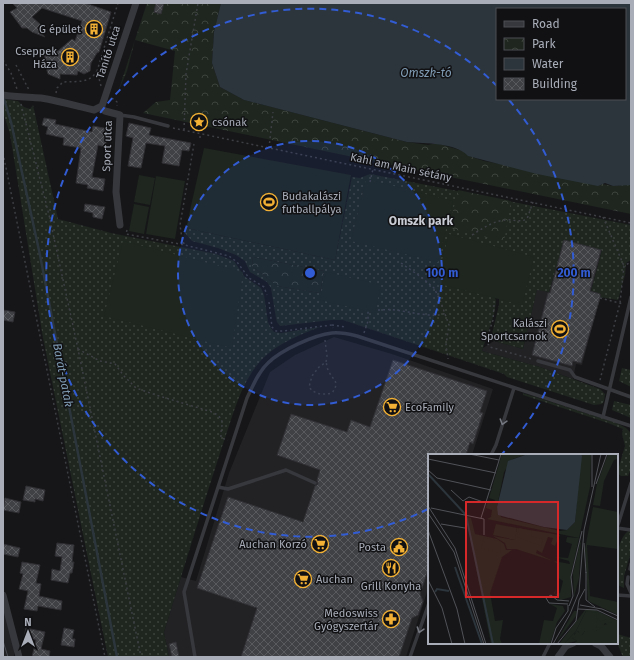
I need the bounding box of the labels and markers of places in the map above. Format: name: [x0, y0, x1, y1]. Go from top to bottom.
building icon: G épület: [84, 19, 104, 39]
place label: G épület: [39, 23, 81, 36]
place label: Cseppek Háza: [15, 45, 57, 71]
building icon: Cseppek Háza: [60, 47, 80, 67]
place icon: csónak: [189, 112, 209, 132]
place label: csónak: [212, 116, 247, 129]
place label: Budakalászi futballpálya: [282, 190, 341, 216]
sports icon: Budakalászi futballpálya: [259, 192, 279, 212]
centre of rings: [303, 266, 317, 280]
place label: Kalászi Sportcsarnok: [481, 317, 547, 343]
sports icon: Kalászi Sportcsarnok: [550, 319, 570, 339]
supermarket icon: EcoFamily: [382, 397, 402, 417]
place label: EcoFamily: [405, 401, 454, 414]
supermarket icon: Auchan Korzó: [310, 534, 330, 554]
public building icon: Posta: [389, 537, 409, 557]
place label: Auchan Korzó: [239, 538, 307, 551]
place label: Posta: [359, 541, 386, 554]
restaurant icon: Grill Konyha: [381, 558, 401, 578]
supermarket icon: Auchan: [293, 569, 313, 589]
place label: Auchan: [316, 573, 353, 586]
place label: Grill Konyha: [361, 580, 421, 593]
place label: Medoswiss Gyógyszertár: [314, 607, 379, 633]
pharmacy icon: Medoswiss Gyógyszertár: [381, 609, 401, 629]

